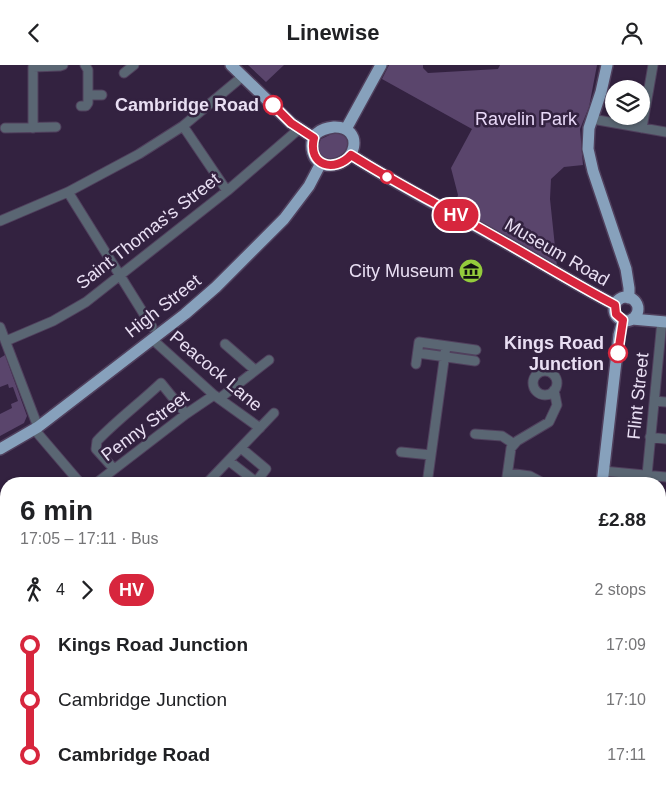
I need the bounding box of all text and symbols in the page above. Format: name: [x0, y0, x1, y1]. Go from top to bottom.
icon: back: [20, 19, 48, 47]
icon: person: [618, 19, 646, 47]
text: Linewise: [287, 20, 379, 45]
map controls: [605, 80, 650, 125]
button: layers: [605, 80, 650, 125]
place label: Cambridge Road: [115, 95, 259, 115]
marker: Cambridge Road: [263, 95, 283, 115]
park label: Ravelin Park: [475, 109, 578, 129]
street label: Saint Thomas's Street: [72, 169, 224, 293]
unlabelled marker: [380, 170, 394, 184]
line badge: HV: [434, 199, 478, 231]
text: HV: [443, 205, 469, 225]
street label: Museum Road: [501, 214, 613, 290]
museum icon: City Museum: [458, 258, 484, 284]
place label: City Museum: [349, 261, 454, 281]
street label: High Street: [121, 270, 205, 342]
street label: Peacock Lane: [166, 327, 266, 415]
place label: Kings Road Junction: [504, 333, 604, 374]
marker: Kings Road Junction: [608, 343, 628, 363]
street label: Flint Street: [624, 352, 652, 440]
street label: Penny Street: [97, 387, 193, 465]
text: 6 min: [20, 495, 93, 526]
text: £2.88: [598, 509, 646, 530]
text: 17:05 – 17:11 · Bus: [20, 530, 158, 547]
icon: walk: [20, 576, 48, 604]
icon: forward: [73, 576, 101, 604]
text: HV: [119, 580, 144, 600]
text: 4: [56, 581, 65, 598]
text: 2 stops: [594, 581, 646, 598]
text: Kings Road Junction: [58, 634, 248, 655]
text: 17:09: [606, 636, 646, 653]
text: Cambridge Junction: [58, 689, 227, 710]
text: 17:10: [606, 691, 646, 708]
text: Cambridge Road: [58, 744, 210, 765]
text: 17:11: [607, 746, 646, 763]

